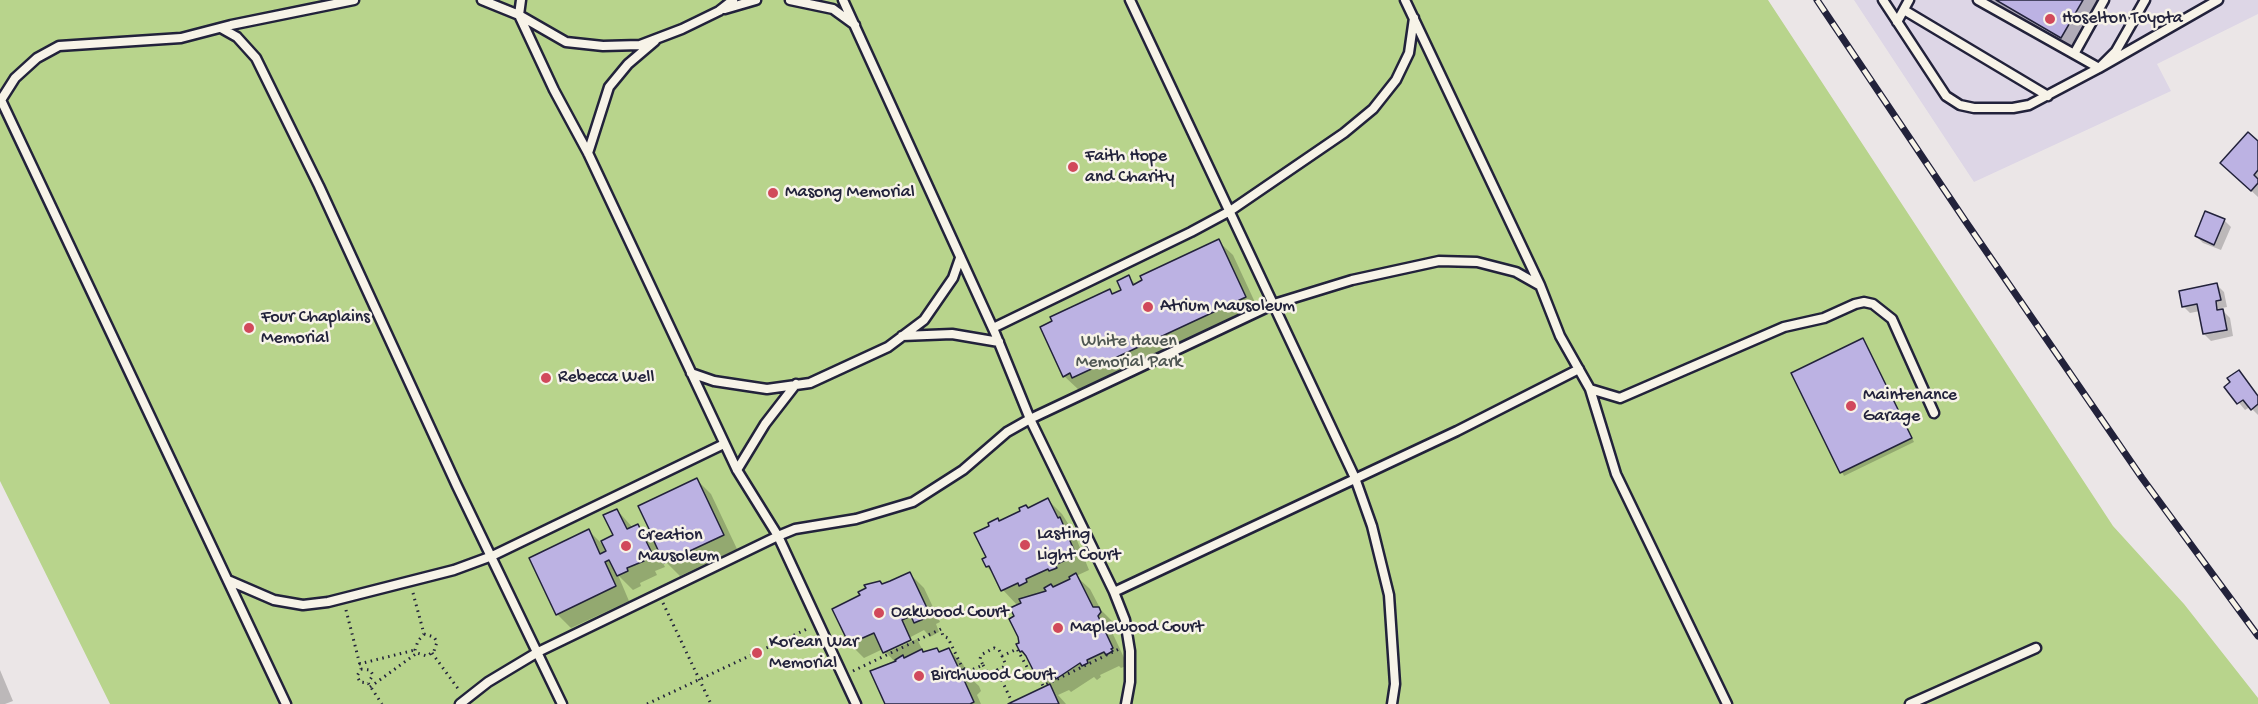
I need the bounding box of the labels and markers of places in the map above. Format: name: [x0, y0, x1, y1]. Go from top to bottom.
place label: Hoselton Toyota: [2062, 8, 2183, 30]
marker: Hoselton Toyota: [2043, 12, 2057, 26]
place label: Faith Hope and Charity: [1085, 146, 1174, 188]
marker: Faith Hope and Charity: [1066, 160, 1080, 174]
place label: Masong Memorial: [785, 182, 915, 204]
marker: Masong Memorial: [766, 186, 780, 200]
place label: Atrium Mausoleum: [1160, 296, 1295, 318]
marker: Atrium Mausoleum: [1141, 300, 1155, 314]
place label: Four Chaplains Memorial: [261, 307, 370, 350]
marker: Four Chaplains Memorial: [242, 321, 256, 335]
place label: Rebecca Well: [558, 367, 655, 389]
marker: Rebecca Well: [539, 371, 553, 385]
place label: Maintenance Garage: [1863, 385, 1957, 428]
marker: Maintenance Garage: [1844, 399, 1858, 413]
place label: Lasting Light Court: [1037, 524, 1120, 566]
place label: Creation Mausoleum: [638, 525, 719, 568]
marker: Lasting Light Court: [1018, 538, 1032, 552]
marker: Creation Mausoleum: [619, 539, 633, 553]
place label: Oakwood Court: [891, 602, 1009, 624]
marker: Oakwood Court: [872, 606, 886, 620]
place label: Maplewood Court: [1070, 617, 1203, 639]
marker: Maplewood Court: [1051, 621, 1065, 635]
place label: Korean War Memorial: [769, 632, 858, 674]
marker: Korean War Memorial: [750, 646, 764, 660]
place label: Birchwood Court: [931, 665, 1055, 687]
marker: Birchwood Court: [912, 669, 926, 683]

